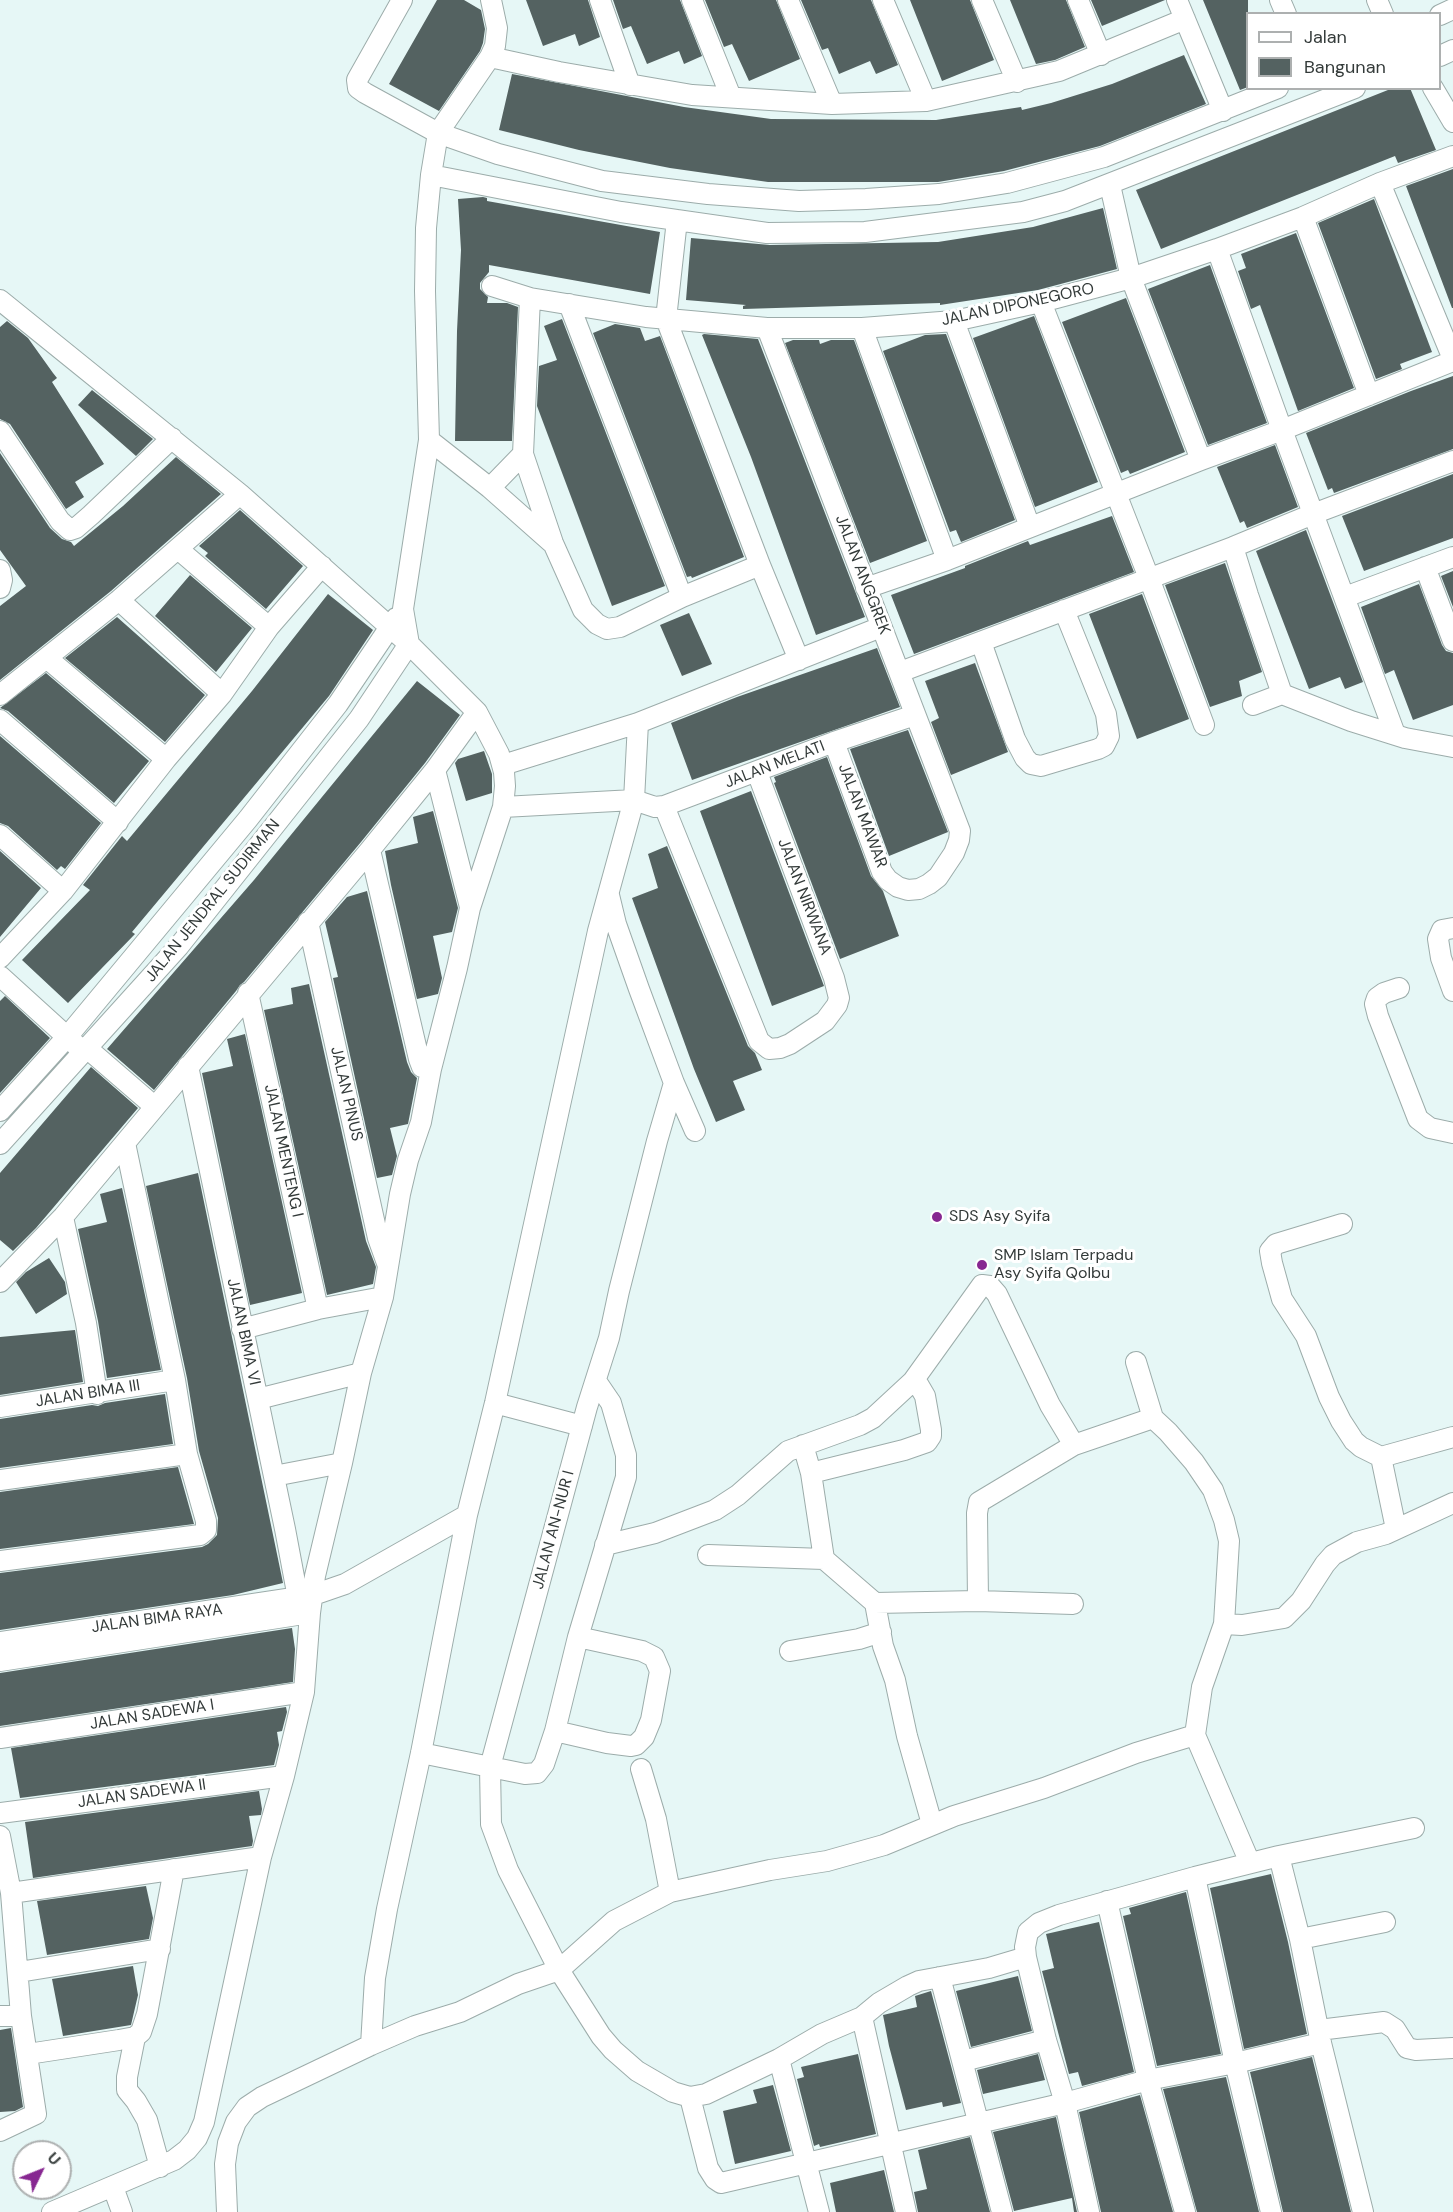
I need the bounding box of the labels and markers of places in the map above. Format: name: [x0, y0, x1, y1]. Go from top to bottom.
place label: SDS Asy Syifa: [949, 1207, 1050, 1227]
marker: SDS Asy Syifa: [930, 1210, 944, 1224]
place label: SMP Islam Terpadu Asy Syifa Qolbu: [994, 1246, 1133, 1284]
marker: SMP Islam Terpadu Asy Syifa Qolbu: [975, 1258, 989, 1272]

